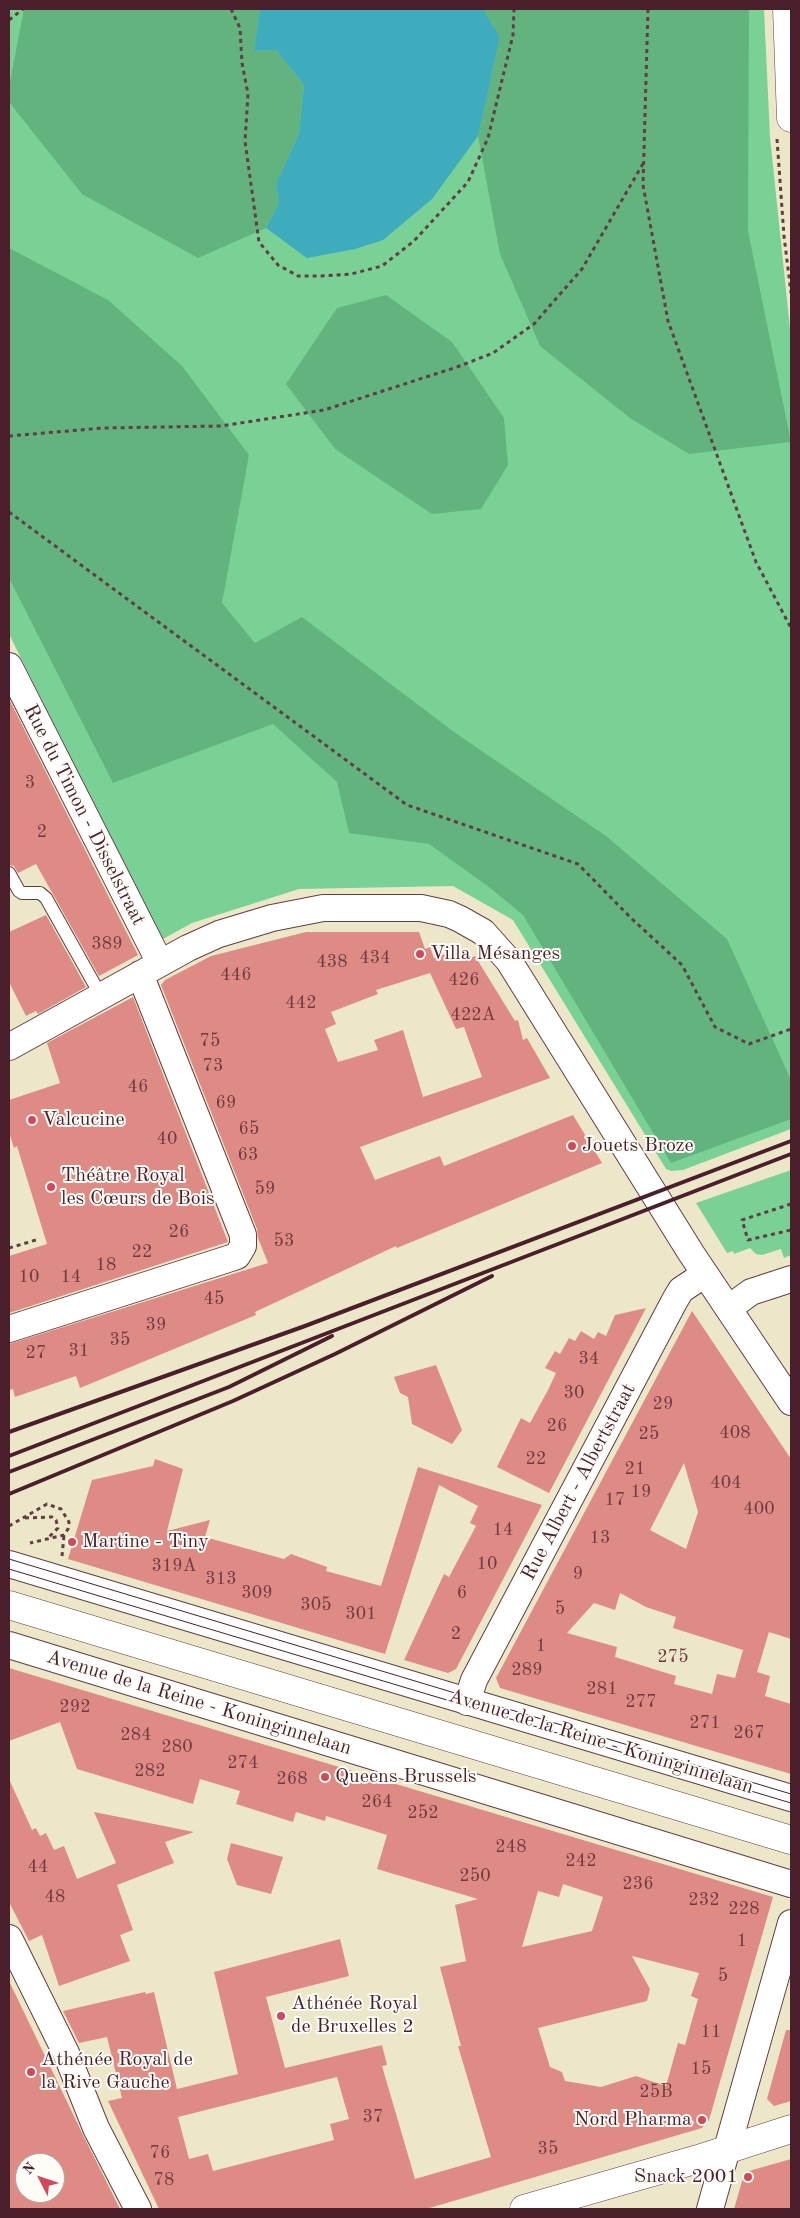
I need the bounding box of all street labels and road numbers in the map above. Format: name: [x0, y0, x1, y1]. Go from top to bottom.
street label: Rue du Timon - Disselstraat: [18, 700, 150, 930]
street label: Rue Albert - Albertstraat: [517, 1379, 641, 1585]
street label: Avenue de la Reine - Koninginnelaan: [44, 1645, 354, 1761]
street label: Avenue de la Reine - Koninginnelaan: [446, 1684, 756, 1800]

